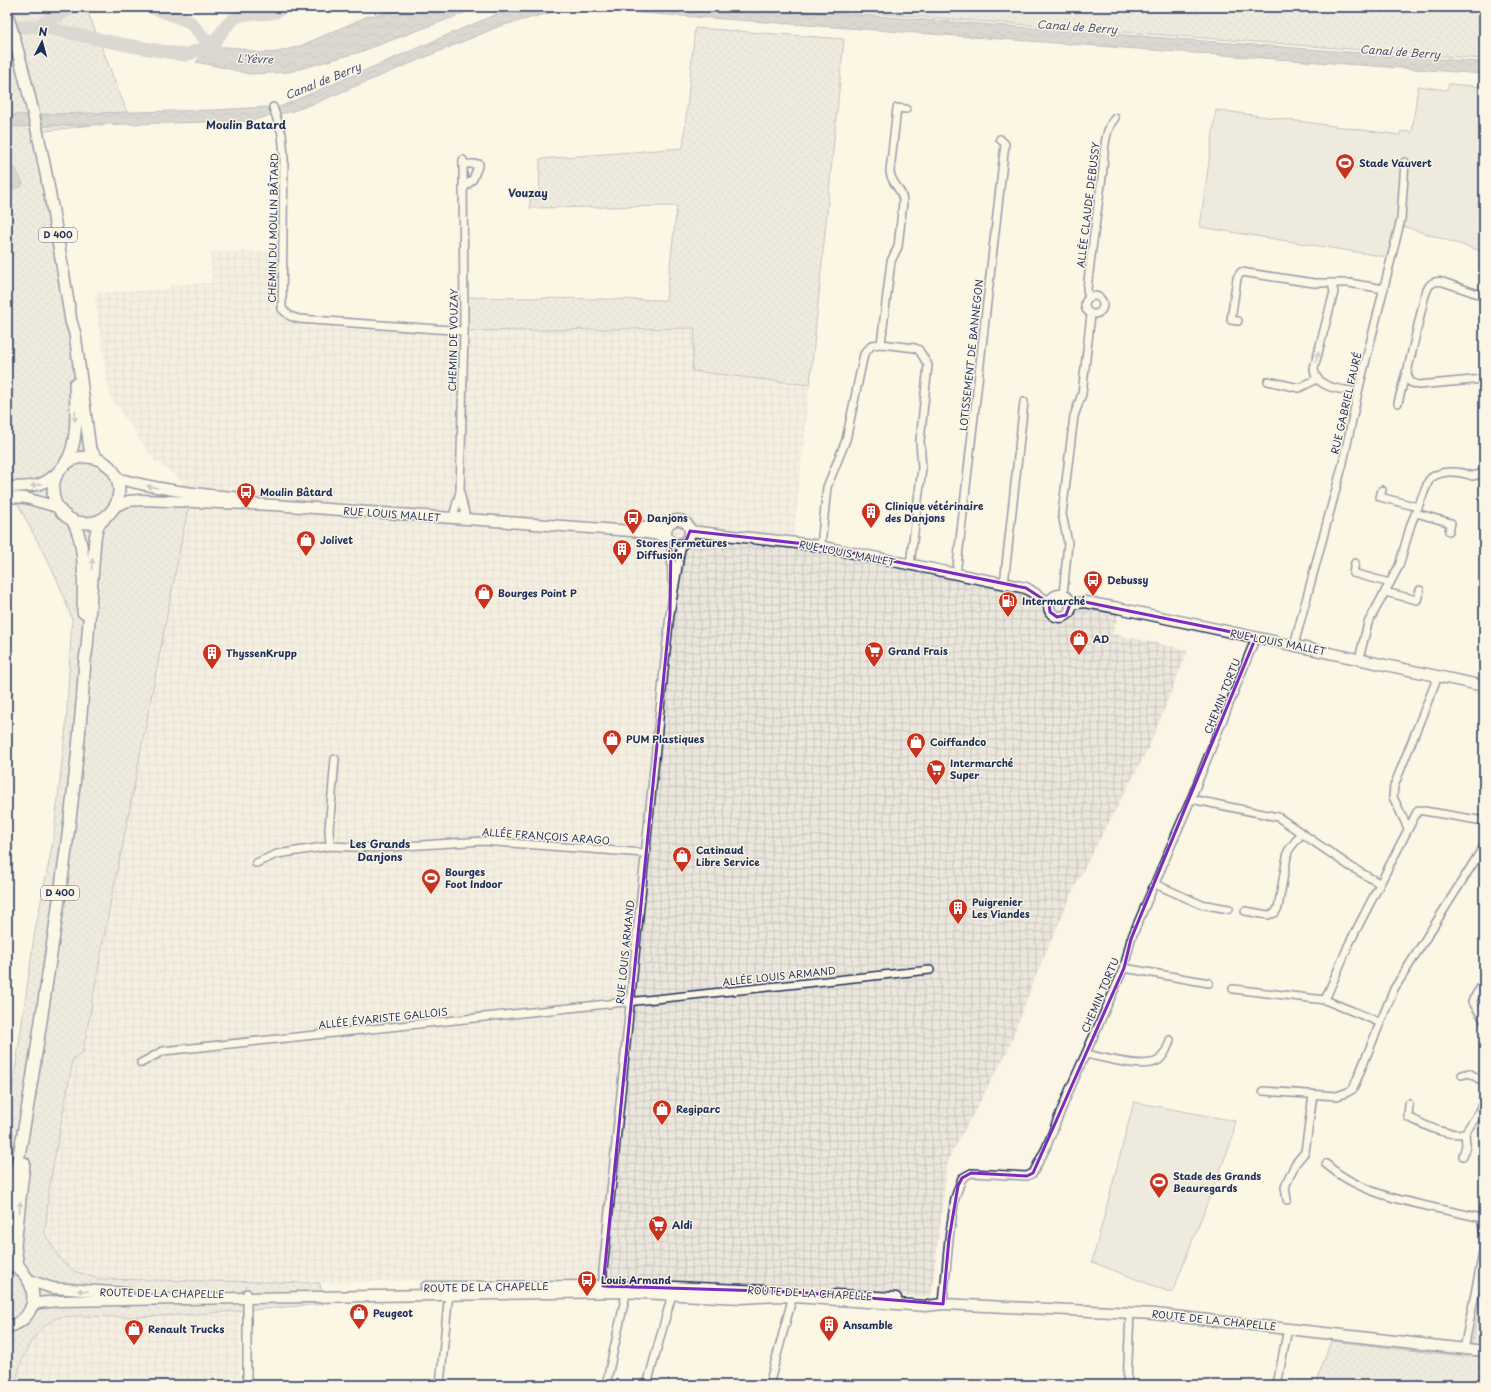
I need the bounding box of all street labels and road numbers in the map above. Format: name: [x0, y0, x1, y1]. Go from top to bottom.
street label: ALLÉE CLAUDE DEBUSSY: [1072, 141, 1103, 269]
street label: CHEMIN DU MOULIN BÂTARD: [264, 153, 281, 303]
road number: D 400: [39, 228, 77, 242]
street label: LOTISSEMENT DE BANNEGON: [955, 278, 986, 432]
street label: CHEMIN DE VOUZAY: [444, 288, 461, 392]
street label: RUE GABRIEL FAURÉ: [1326, 350, 1365, 455]
street label: RUE LOUIS MALLET: [343, 503, 441, 524]
street label: RUE LOUIS MALLET: [798, 536, 897, 569]
street label: RUE LOUIS MALLET: [1229, 625, 1328, 658]
street label: CHEMIN TORTU: [1200, 656, 1244, 736]
street label: ALLÉE FRANÇOIS ARAGO: [482, 824, 610, 847]
road number: D 400: [41, 886, 79, 900]
street label: RUE LOUIS ARMAND: [612, 899, 637, 1005]
street label: CHEMIN TORTU: [1077, 955, 1122, 1035]
street label: ALLÉE LOUIS ARMAND: [721, 962, 837, 989]
street label: ALLÉE ÉVARISTE GALLOIS: [317, 1003, 449, 1032]
street label: ROUTE DE LA CHAPELLE: [423, 1278, 549, 1295]
street label: ROUTE DE LA CHAPELLE: [747, 1282, 873, 1303]
street label: ROUTE DE LA CHAPELLE: [99, 1284, 225, 1301]
street label: ROUTE DE LA CHAPELLE: [1151, 1306, 1277, 1334]

